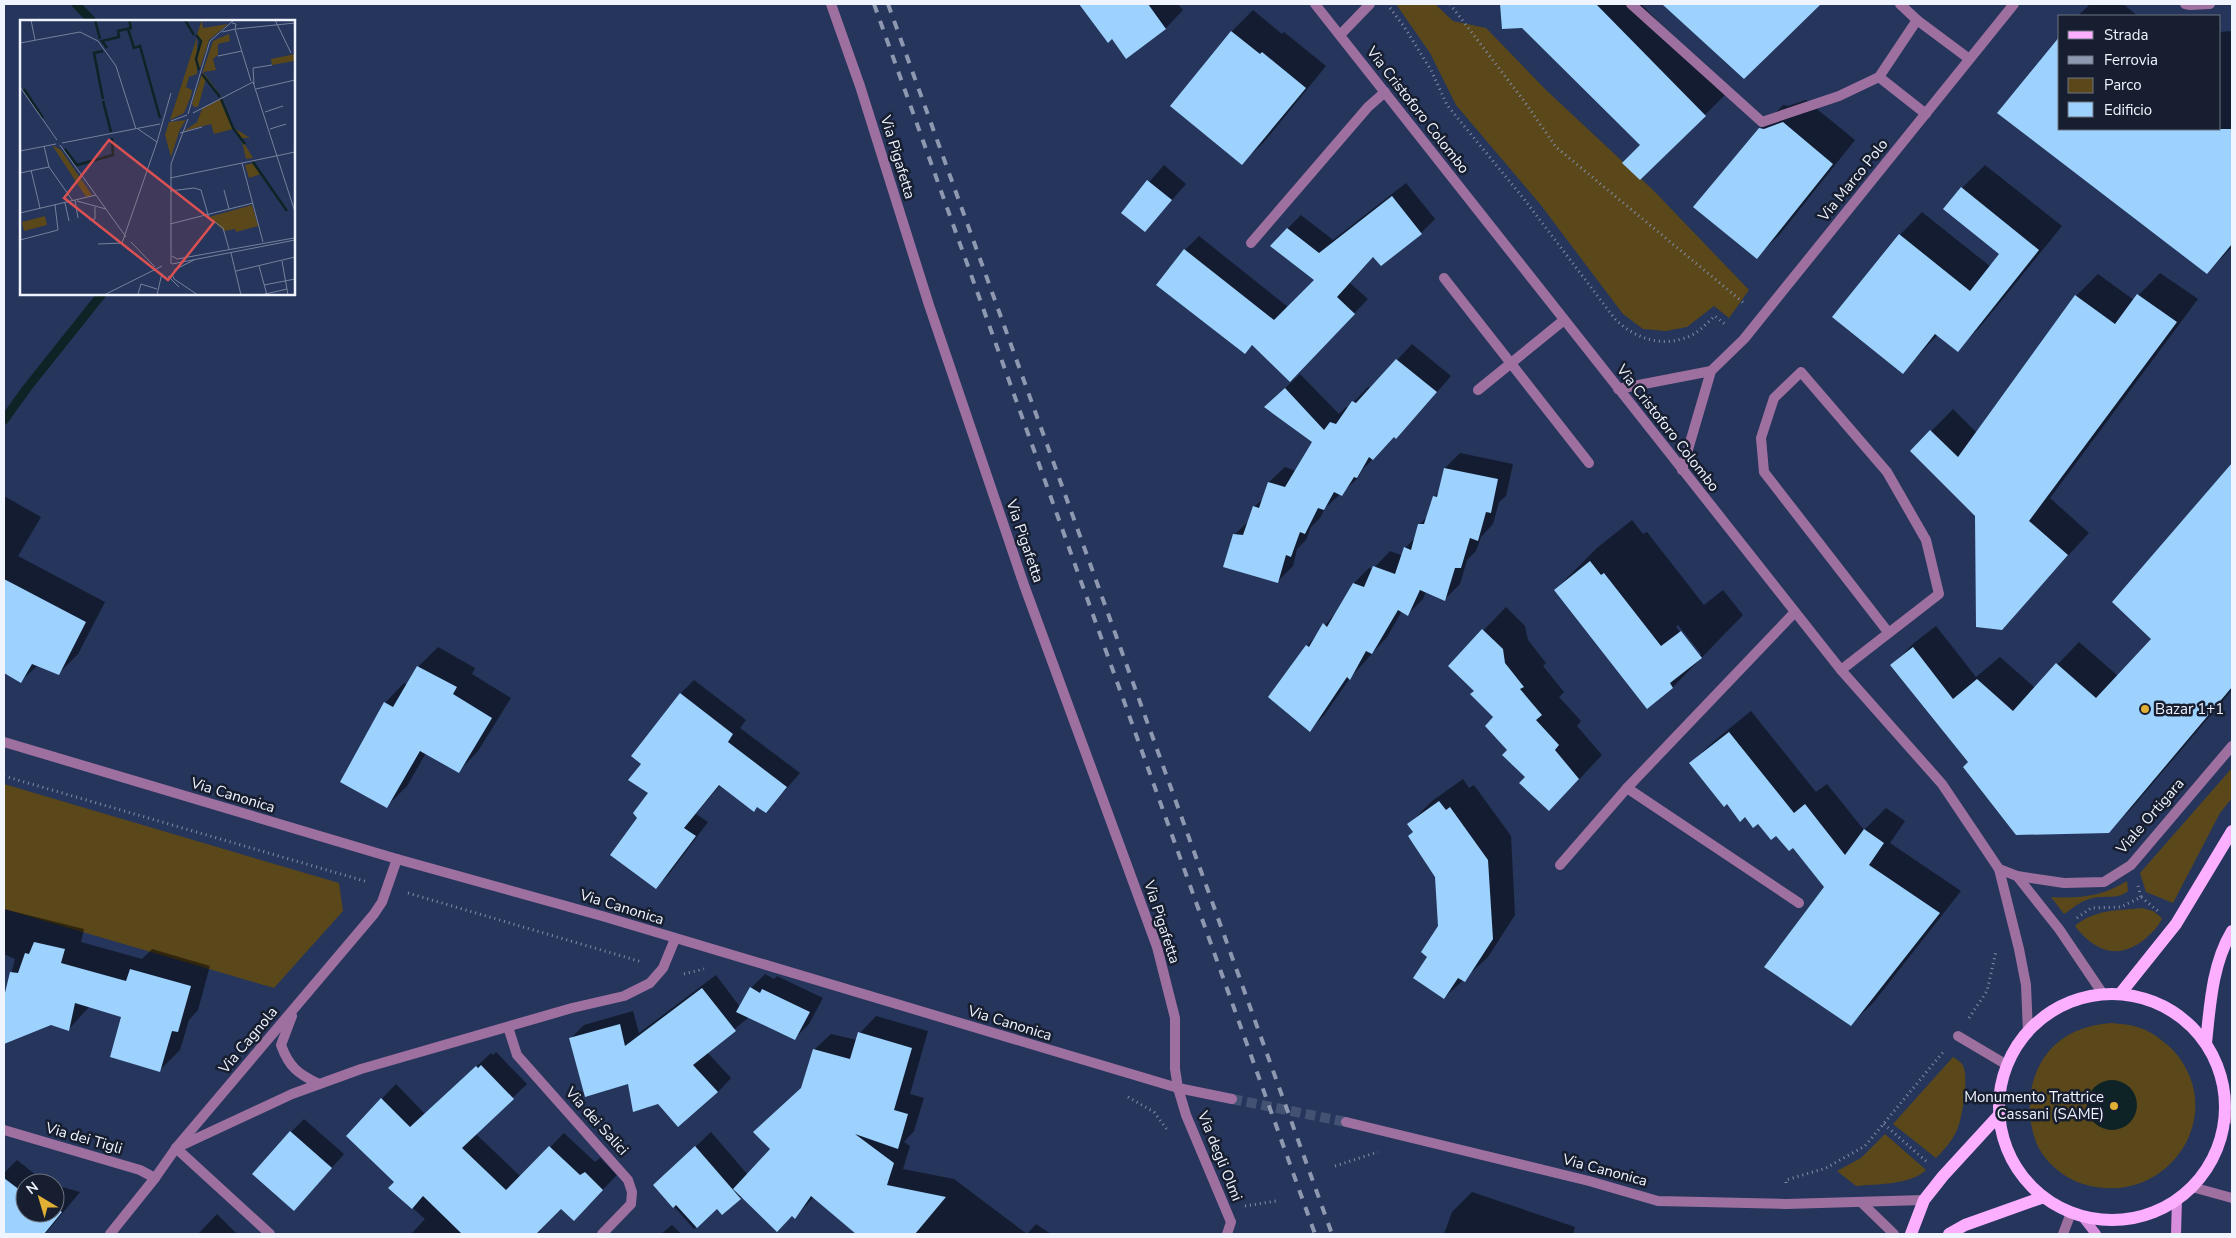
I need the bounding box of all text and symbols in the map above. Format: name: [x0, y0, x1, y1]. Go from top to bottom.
legend: [2058, 15, 2221, 130]
inset map: [20, 20, 295, 295]
text: Strada: [2104, 25, 2148, 45]
street label: Via Cristoforo Colombo: [1361, 41, 1474, 178]
text: Ferrovia: [2104, 50, 2158, 70]
text: Parco: [2104, 75, 2142, 95]
text: Edificio: [2104, 100, 2152, 120]
street label: Via Pigafetta: [876, 112, 920, 201]
street label: Via Marco Polo: [1813, 135, 1893, 226]
street label: Via Cristoforo Colombo: [1611, 359, 1724, 496]
street label: Via Pigafetta: [1001, 496, 1049, 585]
place label: Bazar 1+1: [2155, 699, 2224, 719]
marker: Bazar 1+1: [2139, 703, 2151, 715]
street label: Via Canonica: [187, 772, 278, 817]
street label: Viale Ortigara: [2111, 774, 2188, 859]
street label: Via Pigafetta: [1139, 877, 1185, 966]
street label: Via Canonica: [576, 884, 667, 929]
street label: Via Canonica: [964, 1000, 1055, 1045]
street label: Via Cagnola: [214, 1002, 282, 1078]
street label: Via dei Salici: [560, 1082, 633, 1159]
place label: Monumento Trattrice Cassani (SAME): [1964, 1087, 2104, 1124]
marker: Monumento Trattrice Cassani (SAME): [2108, 1100, 2120, 1112]
street label: Via degli Olmi: [1193, 1107, 1247, 1204]
street label: Via dei Tigli: [42, 1117, 125, 1158]
street label: Via Canonica: [1559, 1149, 1650, 1191]
north arrow: [15, 1173, 65, 1223]
text: N: [22, 1177, 42, 1199]

